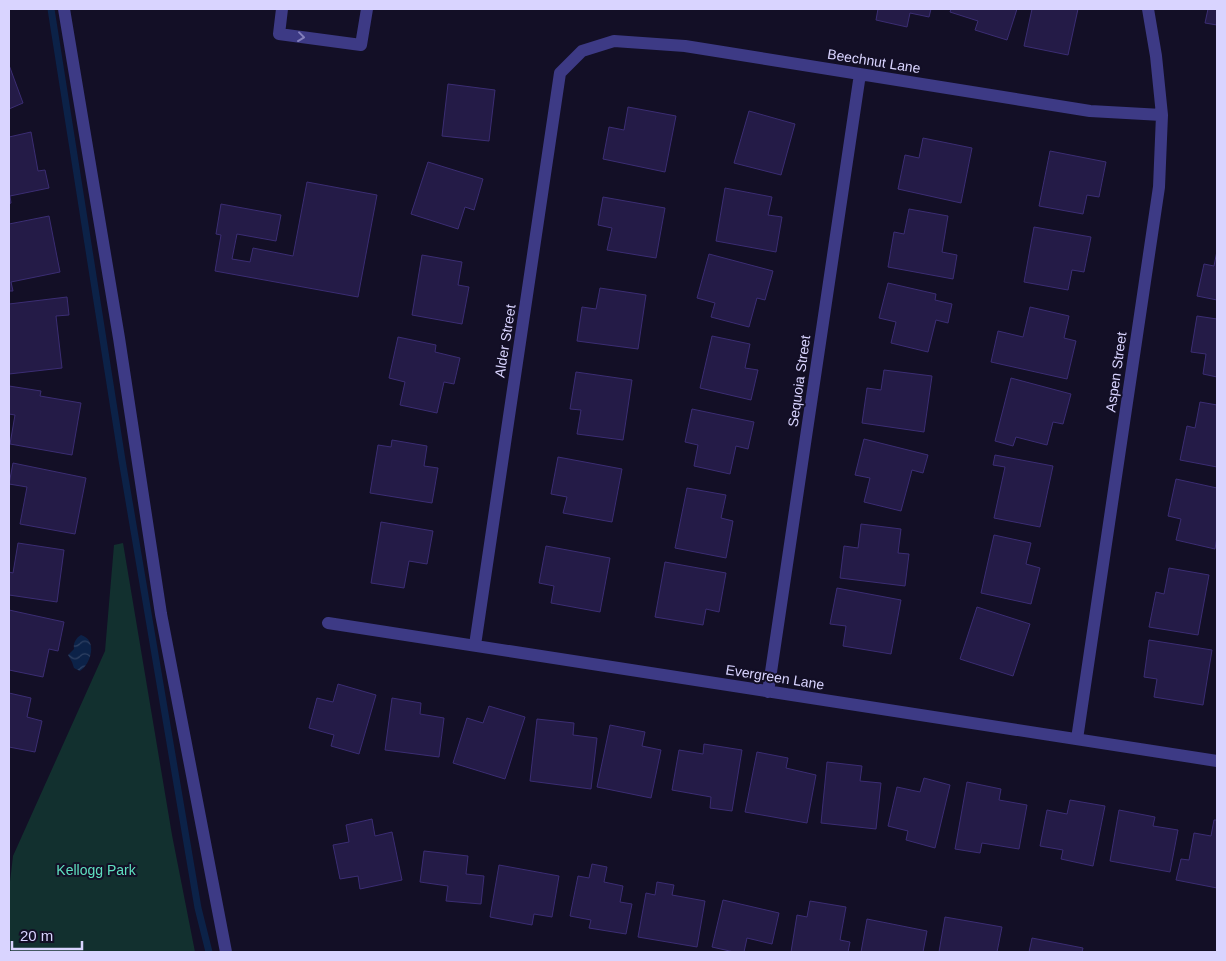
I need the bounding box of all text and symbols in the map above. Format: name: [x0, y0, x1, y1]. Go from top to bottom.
one-way arrow: [298, 31, 306, 42]
street label: Beechnut Lane: [826, 46, 922, 76]
street label: Alder Street: [491, 303, 519, 379]
street label: Aspen Street: [1102, 331, 1130, 413]
street label: Sequoia Street: [785, 334, 813, 428]
street label: Evergreen Lane: [725, 661, 826, 693]
park label: Kellogg Park: [56, 862, 137, 878]
scale bar: [12, 918, 82, 950]
text: 20 m: [20, 927, 53, 944]

